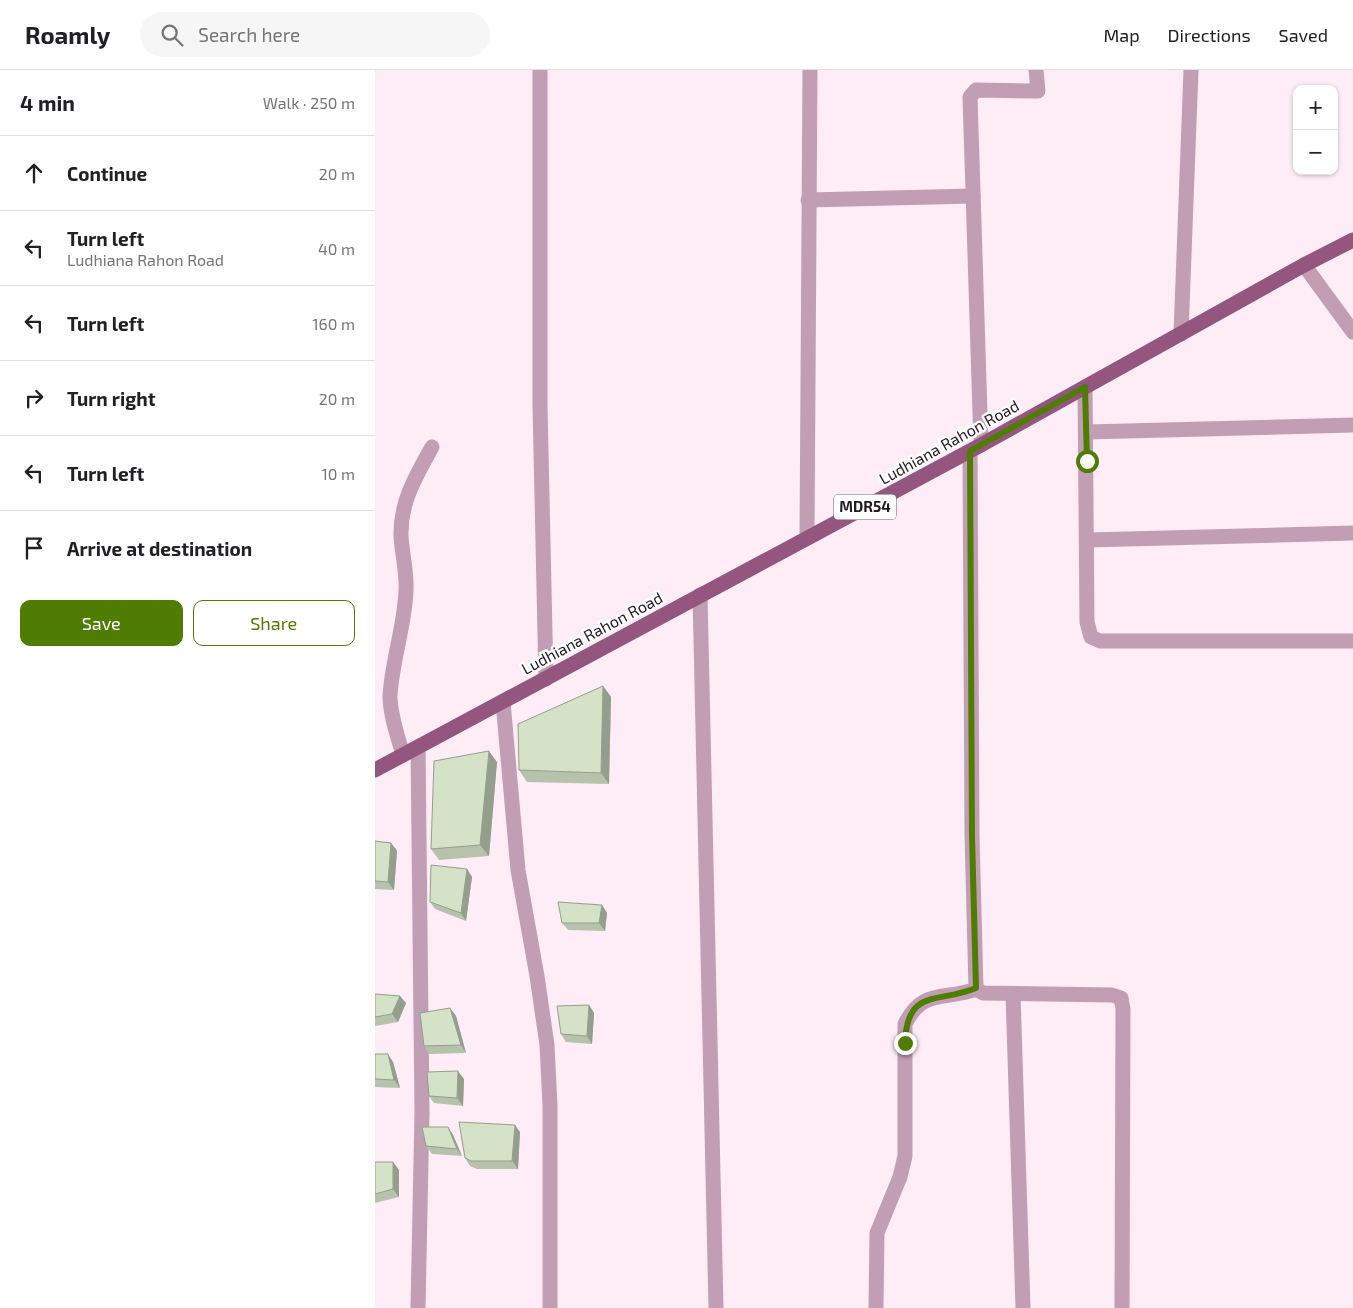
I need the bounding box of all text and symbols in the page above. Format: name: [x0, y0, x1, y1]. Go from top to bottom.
search box: [140, 12, 490, 57]
text: Roamly: [25, 20, 110, 49]
icon: search: [158, 21, 186, 49]
text: Search here: [198, 23, 300, 46]
text: Map: [1103, 24, 1140, 46]
text: Directions: [1168, 24, 1251, 46]
text: Saved: [1279, 24, 1328, 46]
map controls: [1293, 85, 1338, 175]
button: +: [1293, 85, 1338, 130]
text: 4 min: [20, 90, 75, 115]
text: Walk · 250 m: [263, 93, 355, 112]
button: −: [1293, 130, 1338, 175]
icon: ahead: [20, 159, 48, 187]
text: Continue: [67, 162, 147, 185]
text: 20 m: [319, 164, 355, 183]
text: Turn left: [67, 227, 144, 250]
icon: left: [20, 234, 48, 262]
text: 40 m: [318, 239, 355, 258]
text: Ludhiana Rahon Road: [67, 250, 224, 269]
icon: left: [20, 309, 48, 337]
text: Turn left: [67, 312, 144, 335]
text: 160 m: [312, 314, 355, 333]
icon: right: [20, 384, 48, 412]
text: Turn right: [67, 387, 155, 410]
text: 20 m: [319, 389, 355, 408]
street label: Ludhiana Rahon Road: [876, 395, 1022, 488]
route start: [1076, 450, 1099, 473]
icon: left: [20, 459, 48, 487]
text: Turn left: [67, 462, 144, 485]
text: 10 m: [321, 464, 355, 483]
road number: MDR54: [834, 494, 896, 520]
icon: arrive: [20, 534, 48, 562]
text: Arrive at destination: [67, 537, 252, 560]
street label: Ludhiana Rahon Road: [518, 587, 666, 678]
button: Save: [20, 600, 183, 646]
button: Share: [193, 600, 355, 646]
route end: [894, 1032, 917, 1055]

